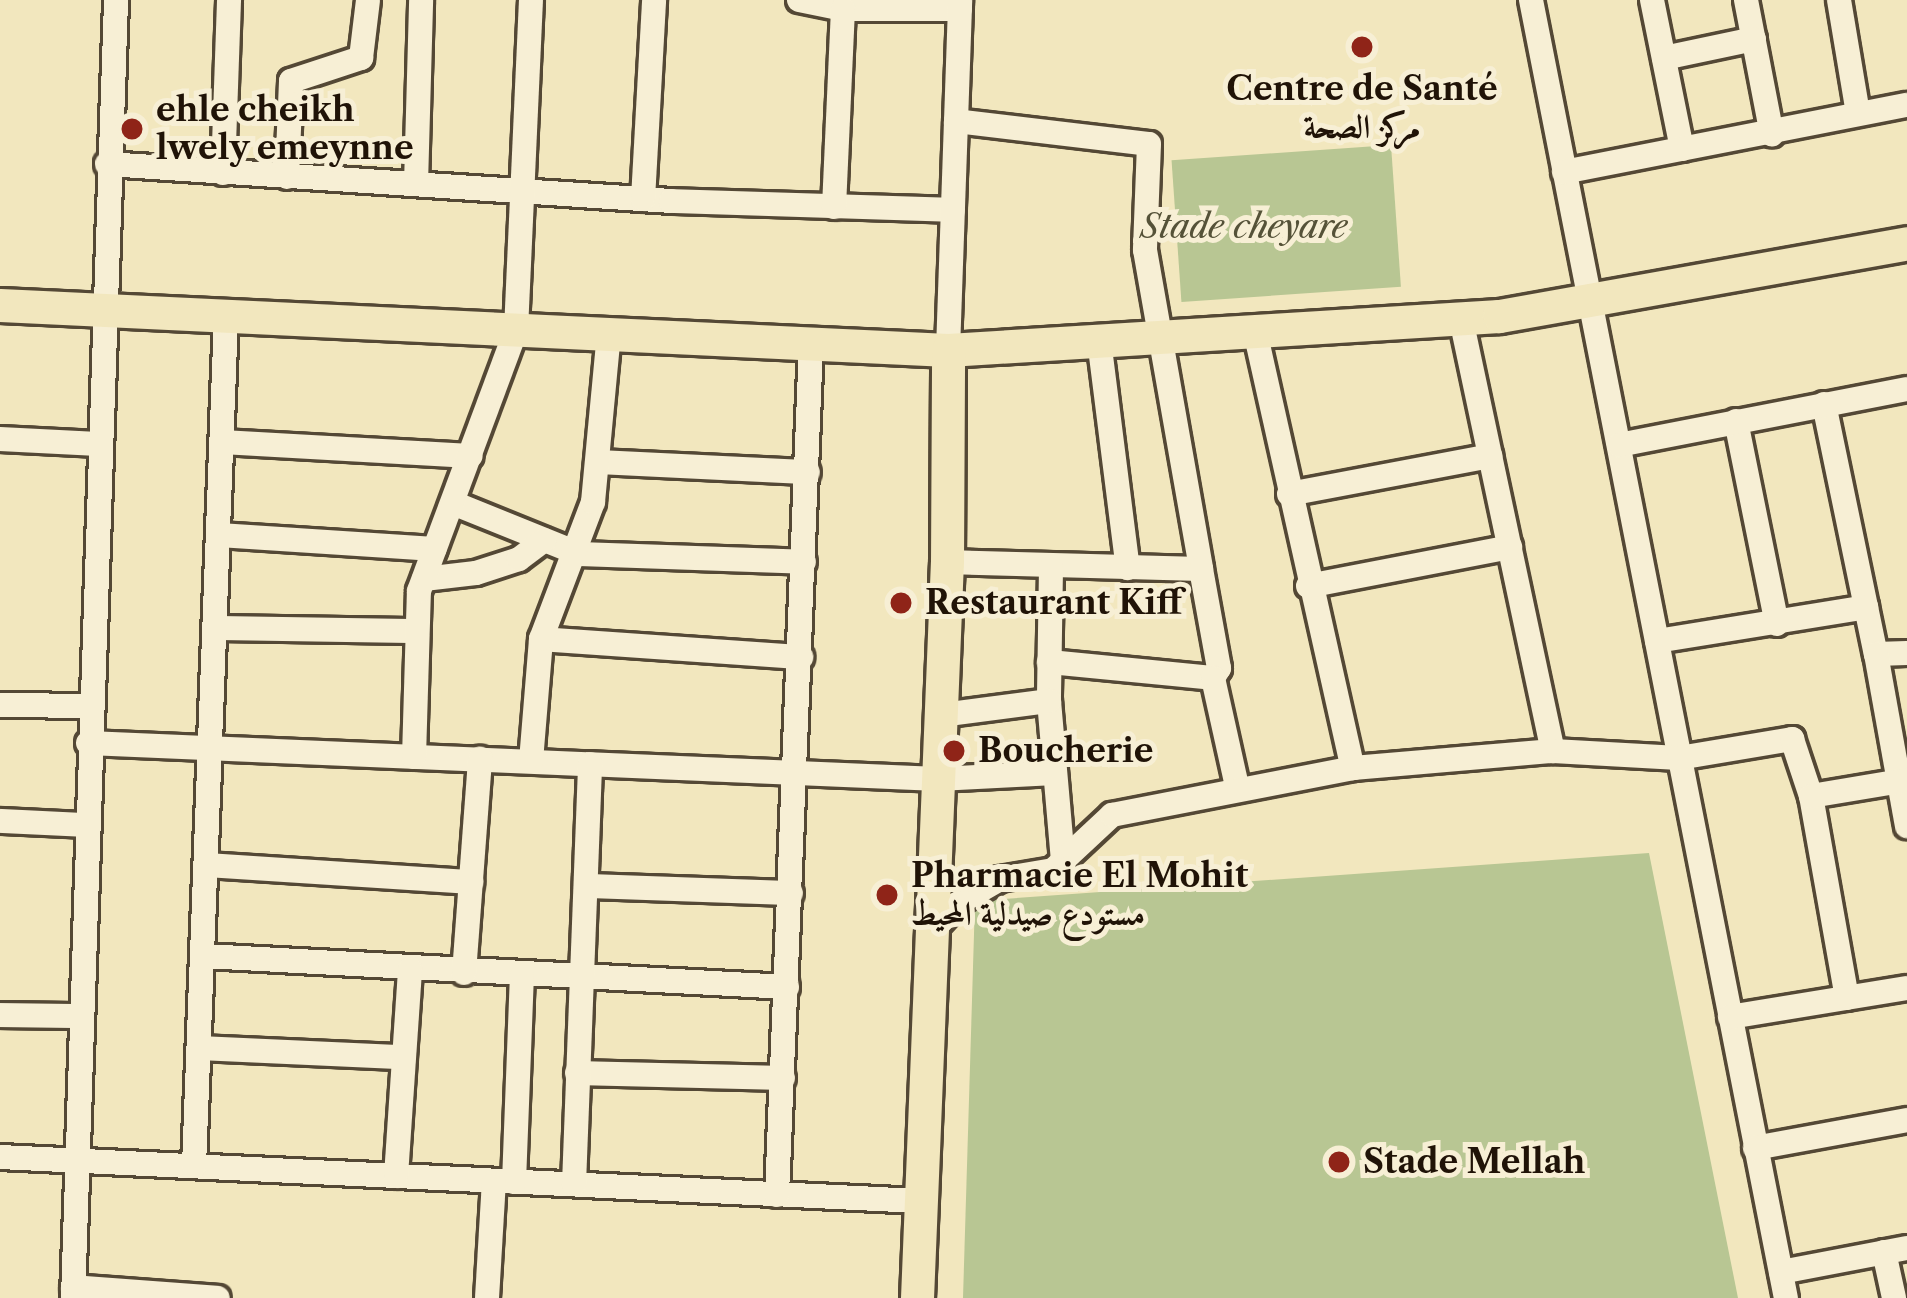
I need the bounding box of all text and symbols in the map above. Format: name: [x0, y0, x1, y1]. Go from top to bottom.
marker: Centre de Santé مركز الصحة: [1346, 31, 1378, 63]
place label: Centre de Santé مركز الصحة: [1226, 69, 1498, 147]
place label: ehle cheikh lwely emeynne: [156, 90, 415, 168]
marker: ehle cheikh lwely emeynne: [119, 116, 145, 142]
park label: Stade cheyare: [1140, 207, 1348, 247]
place label: Restaurant Kiff: [925, 583, 1183, 623]
marker: Restaurant Kiff: [888, 590, 914, 616]
place label: Boucherie: [978, 731, 1154, 771]
marker: Boucherie: [941, 738, 967, 764]
place label: Pharmacie El Mohit مستودع صيدلية المحيط: [911, 856, 1248, 934]
marker: Pharmacie El Mohit مستودع صيدلية المحيط: [874, 882, 900, 908]
place label: Stade Mellah: [1363, 1142, 1585, 1182]
marker: Stade Mellah: [1326, 1149, 1352, 1175]

